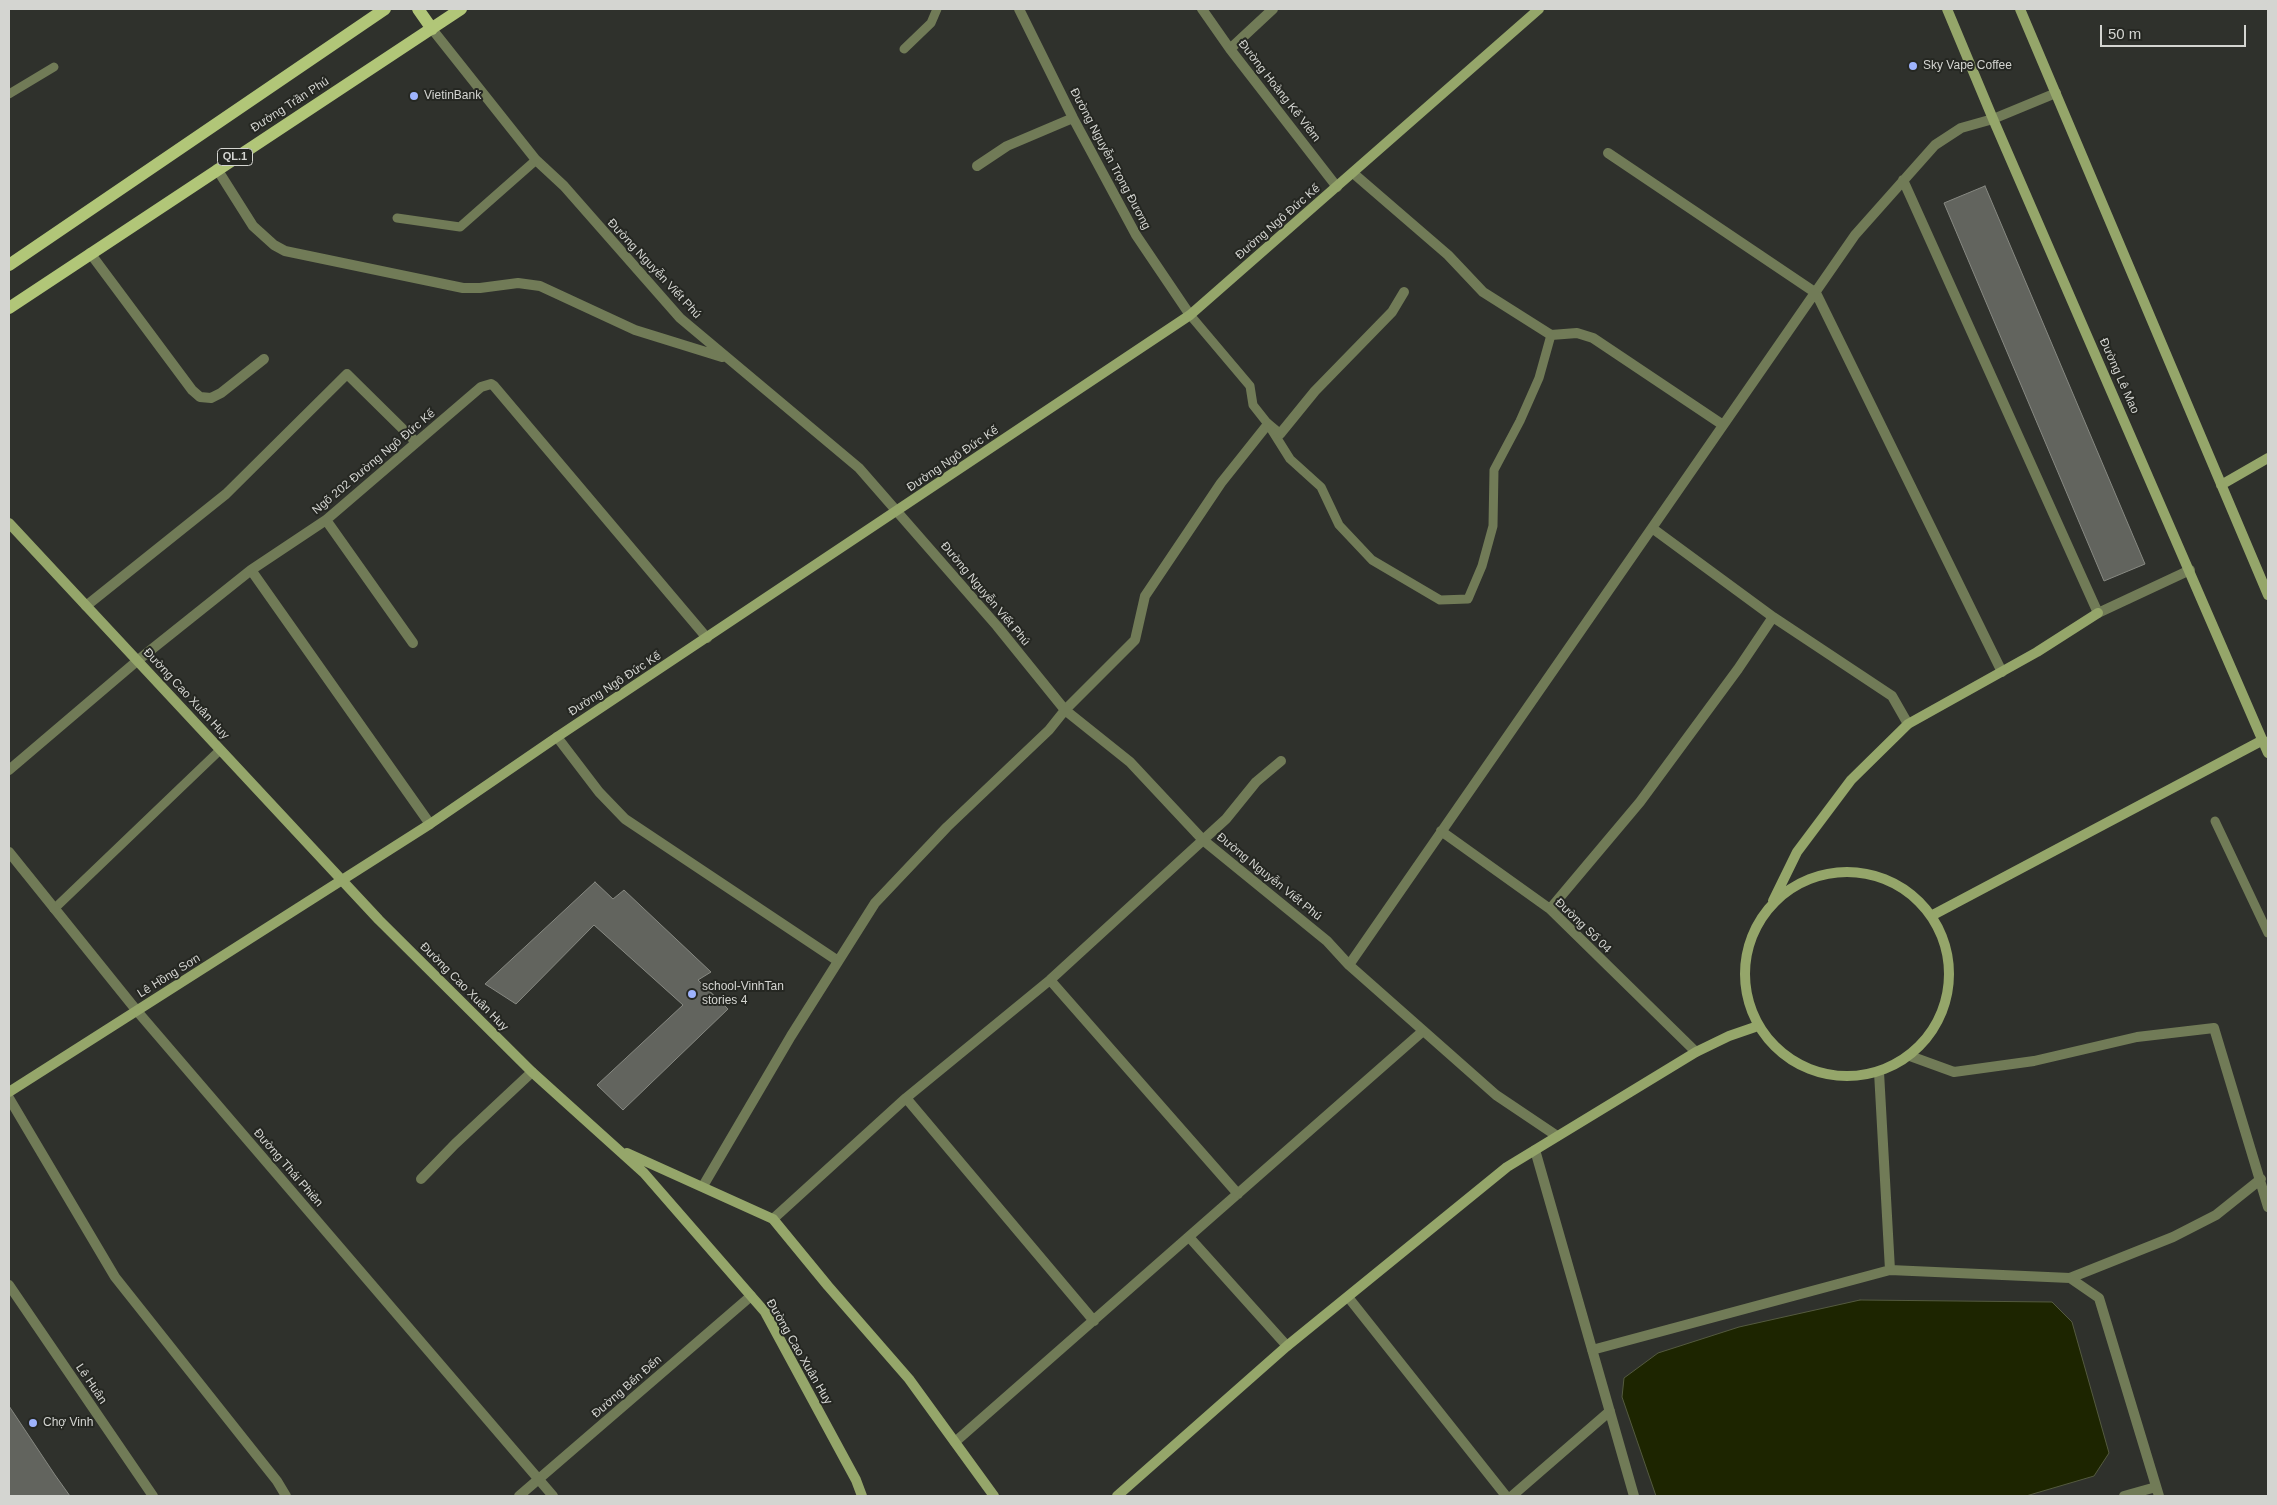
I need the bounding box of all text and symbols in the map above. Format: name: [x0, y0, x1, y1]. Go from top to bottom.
scale bar: [2102, 15, 2248, 47]
text: 50 m: [2108, 25, 2141, 42]
street label: Đường Hoàng Kế Viêm: [1235, 37, 1323, 145]
place label: Sky Vape Coffee: [1923, 59, 2012, 73]
marker: Sky Vape Coffee: [1907, 60, 1919, 72]
street label: Đường Trần Phú: [248, 74, 332, 136]
street label: Đường Nguyễn Trọng Đương: [1067, 86, 1153, 232]
place label: VietinBank: [424, 89, 481, 103]
marker: VietinBank: [408, 90, 420, 102]
road number: QL.1: [218, 148, 252, 166]
street label: Đường Ngô Đức Kế: [1233, 181, 1323, 263]
street label: Đường Nguyễn Viết Phú: [604, 216, 704, 322]
street label: Đường Lê Mao: [2096, 336, 2142, 416]
street label: Ngõ 202 Đường Ngô Đức Kế: [310, 406, 438, 518]
street label: Đường Ngô Đức Kế: [904, 423, 1002, 495]
street label: Đường Nguyễn Viết Phú: [937, 539, 1033, 649]
street label: Đường Cao Xuân Huy: [140, 645, 232, 743]
street label: Đường Ngô Đức Kế: [566, 649, 664, 719]
street label: Đường Nguyễn Viết Phú: [1214, 830, 1324, 924]
street label: Đường Số 04: [1552, 896, 1614, 956]
street label: Đường Cao Xuân Huy: [417, 940, 511, 1034]
street label: Lê Hồng Sơn: [135, 951, 203, 1001]
place label: school-VinhTan stories 4: [702, 980, 784, 1008]
marker: school-VinhTan stories 4: [686, 988, 698, 1000]
street label: Đường Thái Phiên: [250, 1126, 326, 1210]
street label: Đường Cao Xuân Huy: [763, 1297, 835, 1407]
street label: Đường Bến Đến: [589, 1353, 665, 1421]
street label: Lê Huân: [72, 1361, 110, 1407]
place label: Chợ Vinh: [43, 1416, 93, 1430]
marker: Chợ Vinh: [27, 1417, 39, 1429]

